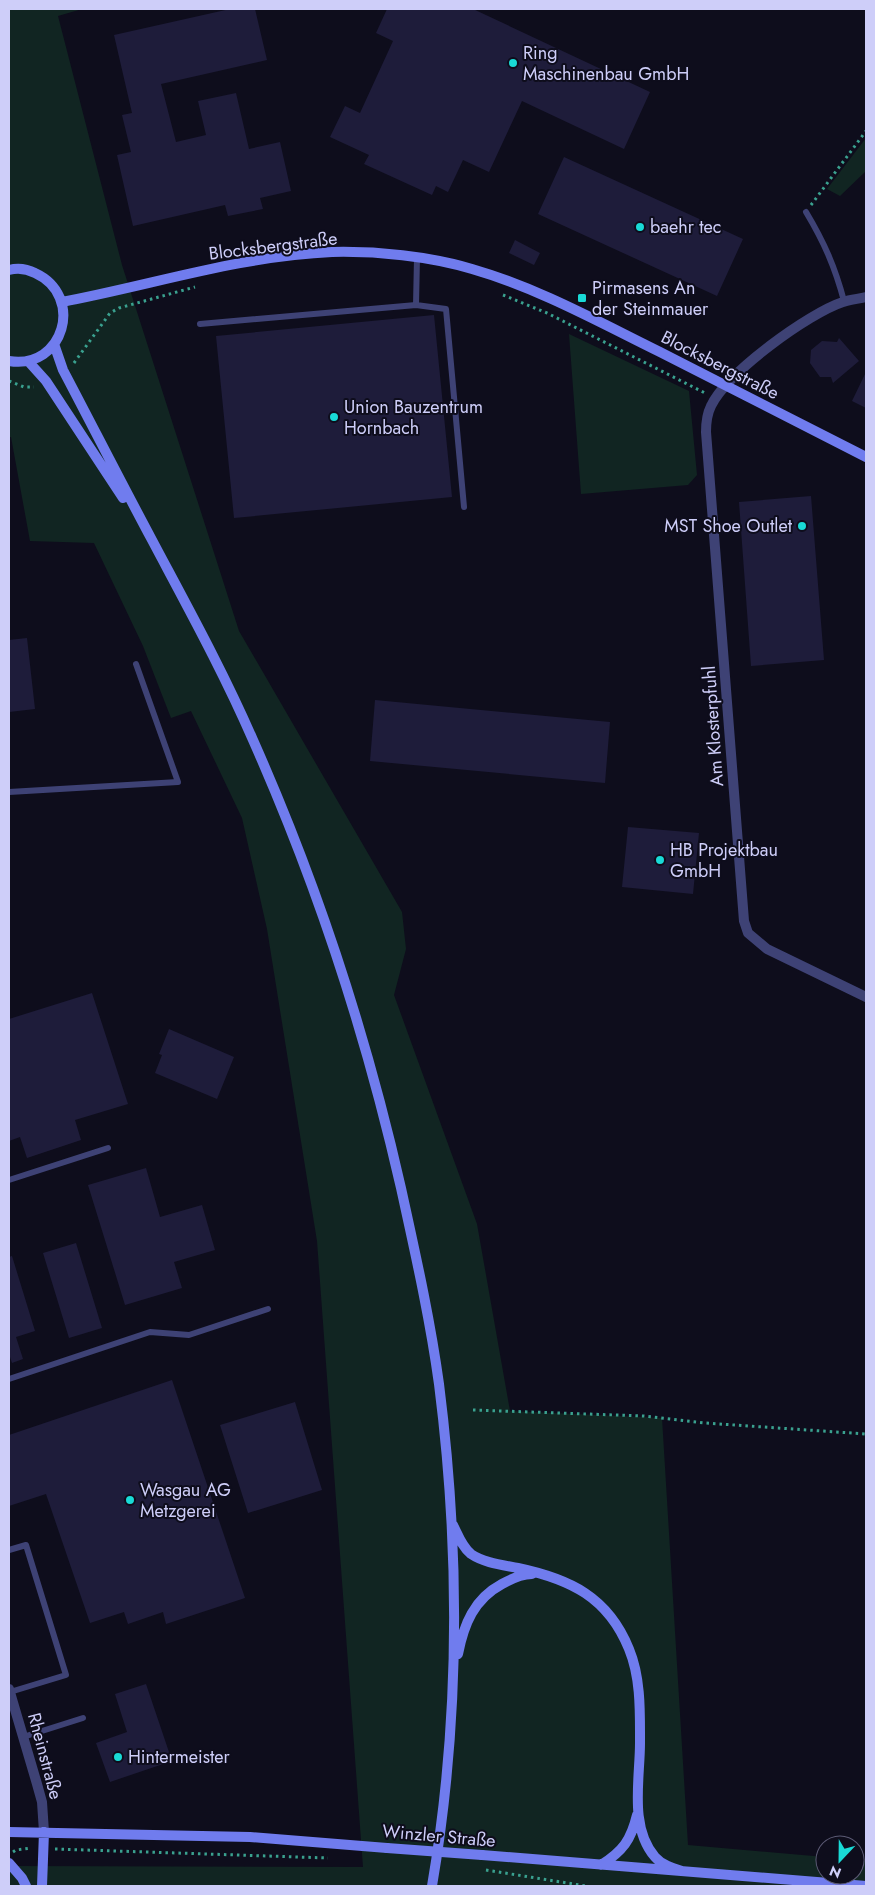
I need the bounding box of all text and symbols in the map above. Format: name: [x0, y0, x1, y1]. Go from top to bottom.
place label: Ring Maschinenbau GmbH: [523, 40, 689, 87]
marker: Ring Maschinenbau GmbH: [507, 57, 519, 69]
place label: baehr tec: [650, 214, 721, 240]
marker: baehr tec: [634, 221, 646, 233]
street label: Blocksbergstraße: [207, 225, 339, 267]
place label: Pirmasens An der Steinmauer: [592, 275, 709, 322]
marker: Pirmasens An der Steinmauer: [576, 292, 588, 304]
street label: Blocksbergstraße: [656, 324, 784, 406]
place label: Union Bauzentrum Hornbach: [344, 394, 483, 441]
marker: Union Bauzentrum Hornbach: [328, 411, 340, 423]
place label: MST Shoe Outlet: [664, 513, 793, 539]
marker: MST Shoe Outlet: [796, 520, 808, 532]
street label: Am Klosterpfuhl: [696, 665, 730, 787]
place label: HB Projektbau GmbH: [670, 837, 778, 884]
marker: HB Projektbau GmbH: [654, 854, 666, 866]
place label: Wasgau AG Metzgerei: [140, 1477, 231, 1524]
marker: Wasgau AG Metzgerei: [124, 1494, 136, 1506]
street label: Rheinstraße: [21, 1710, 69, 1802]
place label: Hintermeister: [128, 1744, 231, 1770]
marker: Hintermeister: [112, 1751, 124, 1763]
street label: Winzler Straße: [381, 1818, 497, 1854]
north arrow: [815, 1835, 865, 1885]
text: N: [826, 1861, 844, 1883]

